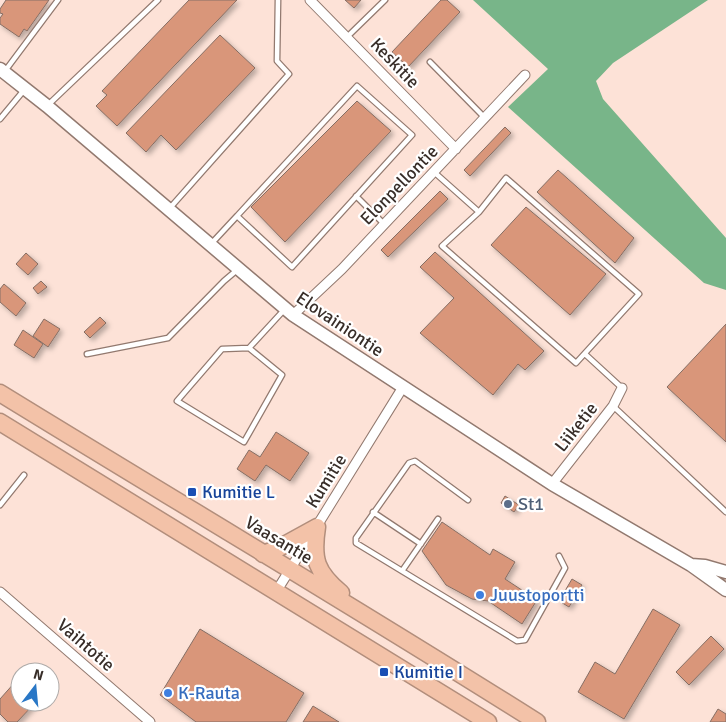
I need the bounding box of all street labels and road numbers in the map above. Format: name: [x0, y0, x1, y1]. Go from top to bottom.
street label: Keskitie: [366, 33, 424, 93]
street label: Elonpellontie: [355, 140, 443, 230]
street label: Elovainiontie: [292, 287, 388, 361]
street label: Liiketie: [550, 398, 602, 456]
street label: Kumitie: [301, 450, 351, 512]
street label: Vaasantie: [241, 511, 317, 569]
street label: Vaihtotie: [53, 614, 119, 676]

